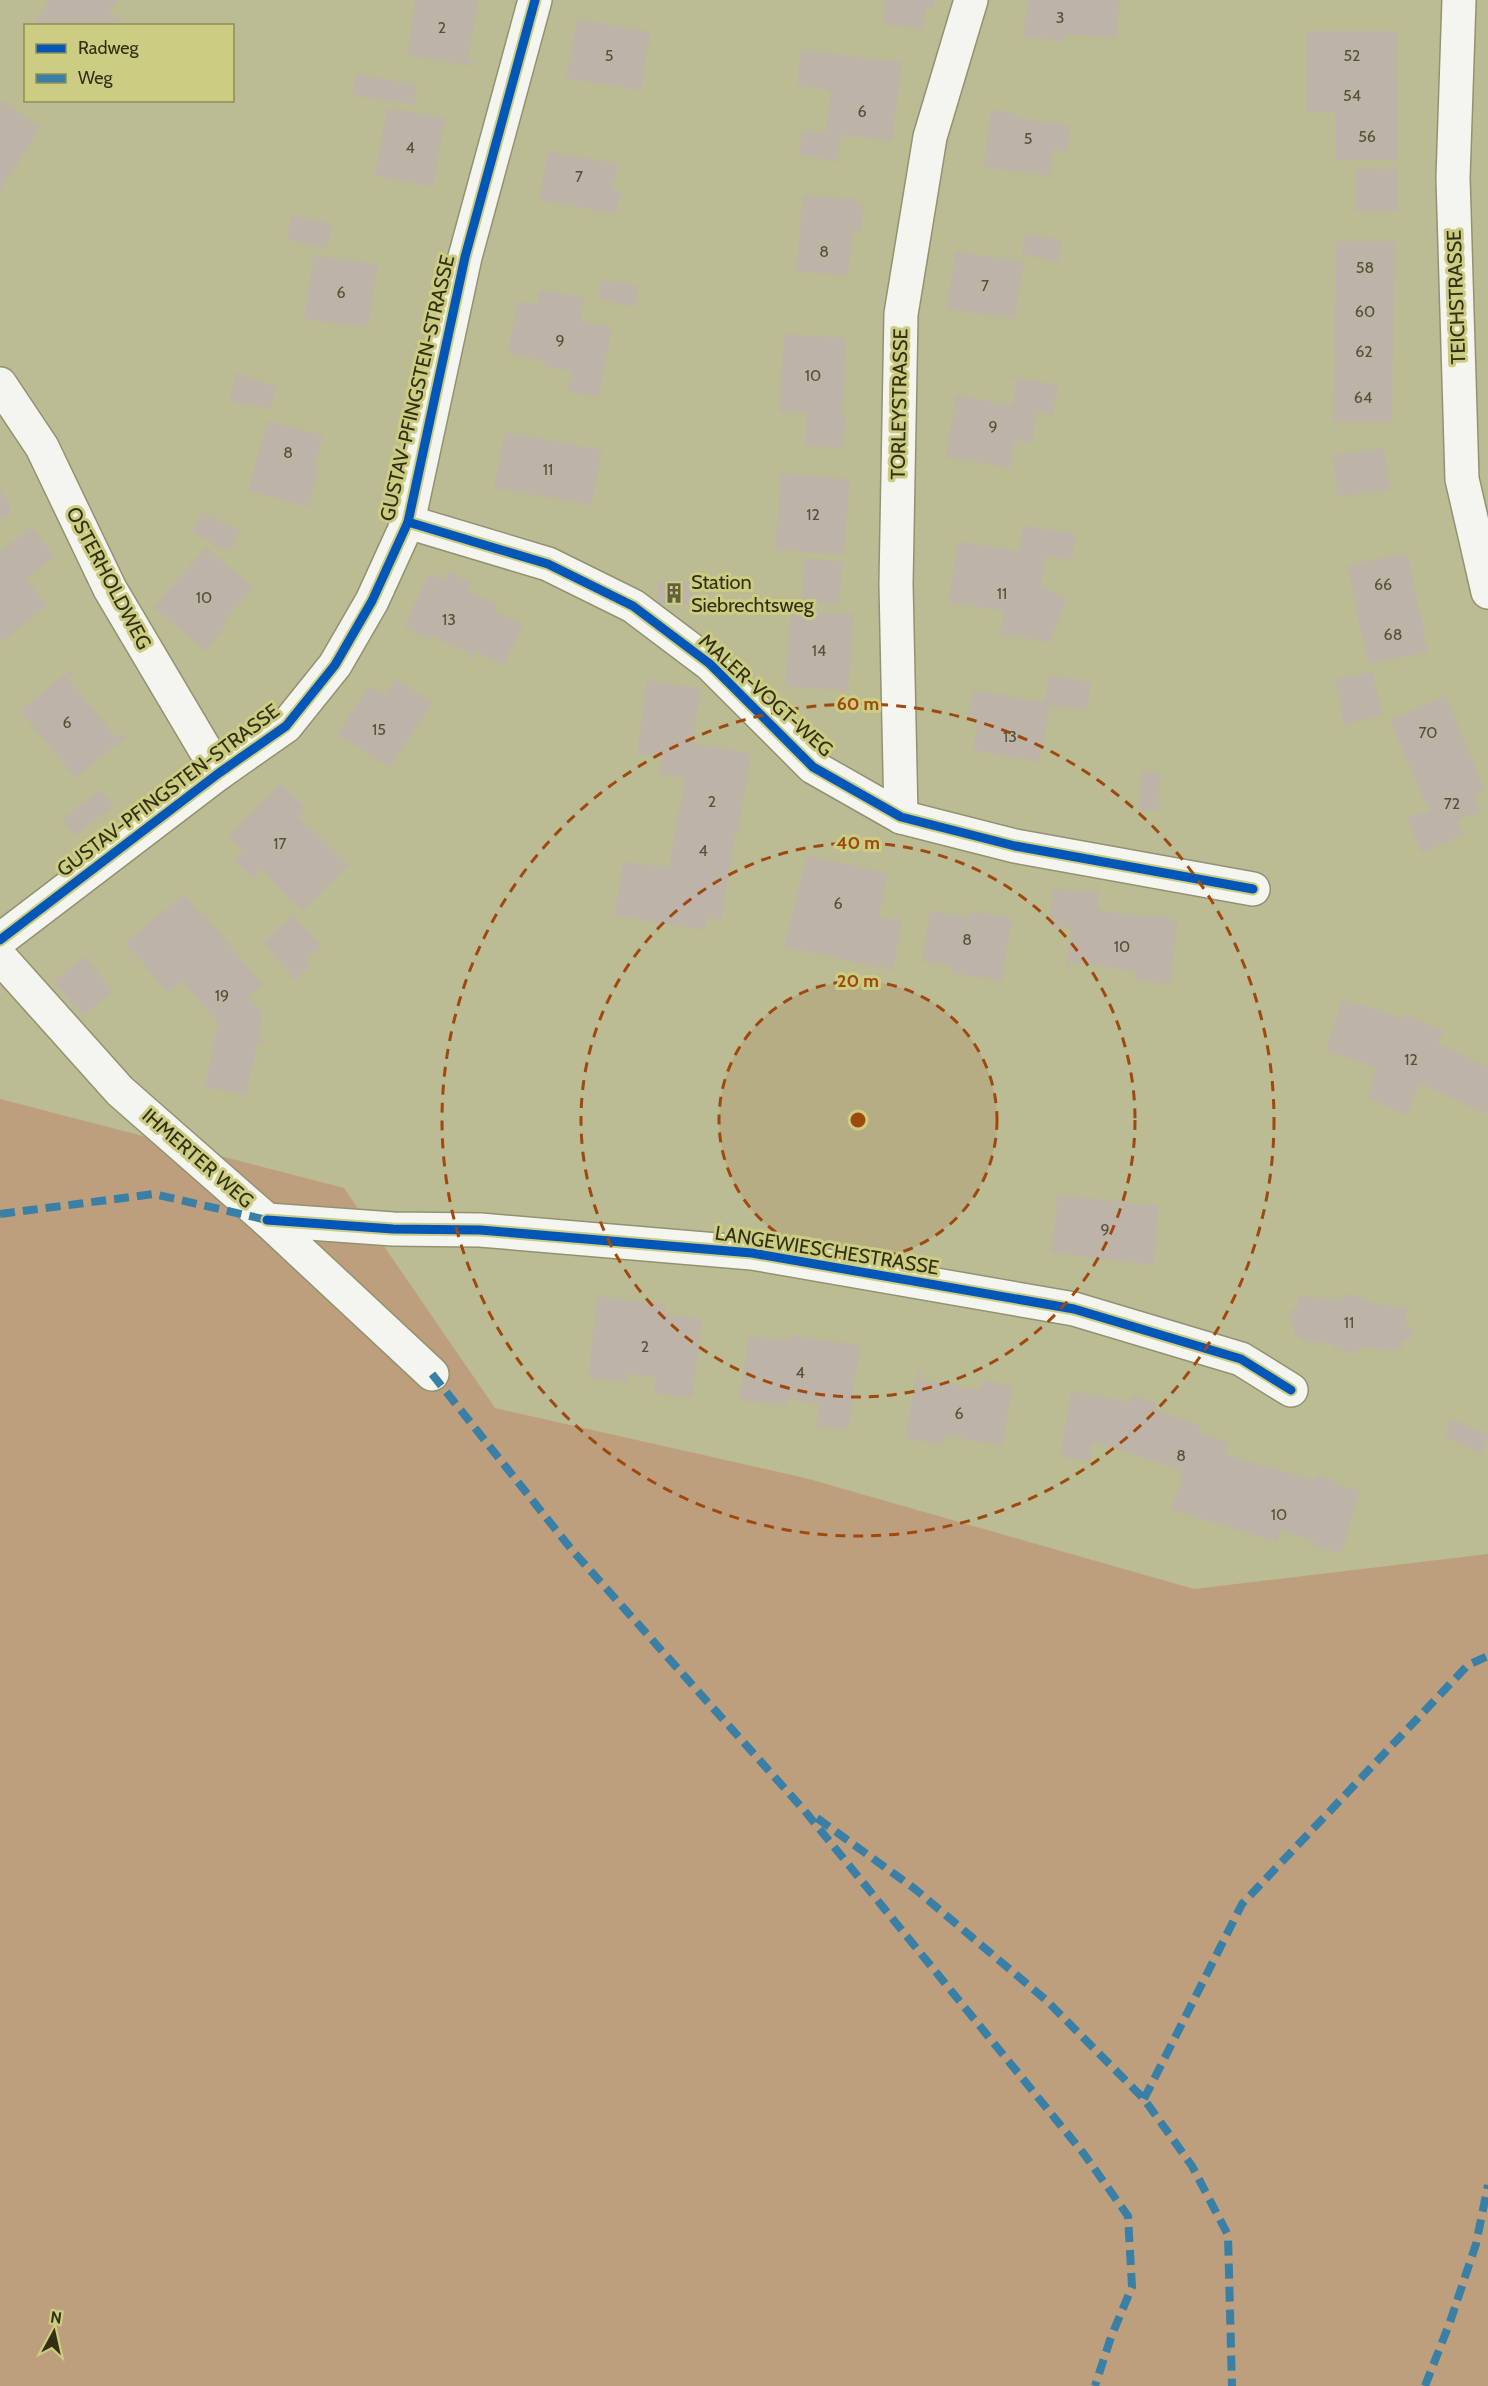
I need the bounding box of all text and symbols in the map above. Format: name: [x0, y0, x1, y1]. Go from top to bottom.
house number: 3: [1056, 8, 1064, 27]
house number: 2: [438, 18, 446, 37]
legend: [24, 24, 234, 102]
text: Radweg: [78, 37, 140, 59]
house number: 5: [605, 46, 613, 65]
house number: 52: [1343, 46, 1361, 65]
text: Weg: [78, 67, 114, 89]
house number: 54: [1343, 86, 1361, 105]
house number: 6: [857, 102, 867, 121]
house number: 56: [1358, 127, 1376, 146]
house number: 5: [1024, 129, 1032, 148]
house number: 4: [405, 138, 415, 157]
house number: 7: [575, 167, 583, 186]
street label: TEICHSTRASSE: [1442, 229, 1470, 365]
house number: 8: [819, 242, 829, 261]
street label: GUSTAV-PFINGSTEN-STRASSE: [375, 253, 459, 523]
house number: 58: [1356, 258, 1374, 277]
house number: 7: [981, 276, 989, 295]
house number: 6: [336, 283, 346, 302]
house number: 60: [1355, 302, 1375, 321]
street label: TORLEYSTRASSE: [886, 328, 912, 480]
house number: 9: [555, 331, 565, 350]
house number: 62: [1355, 342, 1373, 361]
house number: 10: [805, 366, 821, 385]
house number: 64: [1354, 388, 1372, 407]
house number: 9: [988, 417, 998, 436]
house number: 8: [283, 443, 293, 462]
house number: 11: [543, 460, 553, 479]
street label: OSTERHOLDWEG: [61, 503, 157, 653]
house number: 12: [806, 505, 820, 524]
place label: Station Siebrechtsweg: [691, 570, 815, 617]
house number: 66: [1374, 575, 1392, 594]
building icon: Station Siebrechtsweg: [662, 581, 686, 605]
house number: 11: [997, 584, 1007, 603]
house number: 10: [196, 588, 212, 607]
house number: 13: [442, 610, 456, 629]
house number: 68: [1384, 625, 1402, 644]
street label: MALER-VOGT-WEG: [694, 629, 838, 761]
house number: 14: [812, 641, 826, 660]
text: 60 m: [837, 693, 879, 715]
street label: GUSTAV-PFINGSTEN-STRASSE: [52, 698, 284, 882]
house number: 6: [62, 713, 72, 732]
house number: 15: [372, 720, 386, 739]
house number: 70: [1418, 723, 1438, 742]
house number: 13: [1003, 727, 1017, 746]
house number: 2: [708, 792, 716, 811]
house number: 72: [1444, 794, 1460, 813]
text: 40 m: [836, 832, 880, 854]
house number: 17: [273, 834, 287, 853]
house number: 4: [698, 841, 708, 860]
house number: 6: [833, 894, 843, 913]
house number: 8: [962, 930, 972, 949]
house number: 10: [1114, 937, 1130, 956]
text: 20 m: [837, 970, 879, 992]
house number: 19: [215, 986, 229, 1005]
house number: 12: [1404, 1050, 1418, 1069]
street label: IHMERTER WEG: [137, 1103, 259, 1213]
centre of rings: [848, 1110, 868, 1130]
street label: LANGEWIESCHESTRASSE: [713, 1220, 941, 1280]
house number: 9: [1100, 1220, 1110, 1239]
house number: 11: [1344, 1313, 1354, 1332]
house number: 2: [641, 1337, 649, 1356]
house number: 4: [795, 1363, 805, 1382]
house number: 6: [954, 1404, 964, 1423]
house number: 8: [1176, 1446, 1186, 1465]
house number: 10: [1271, 1505, 1287, 1524]
north arrow: [24, 2302, 84, 2362]
text: N: [49, 2307, 63, 2328]

